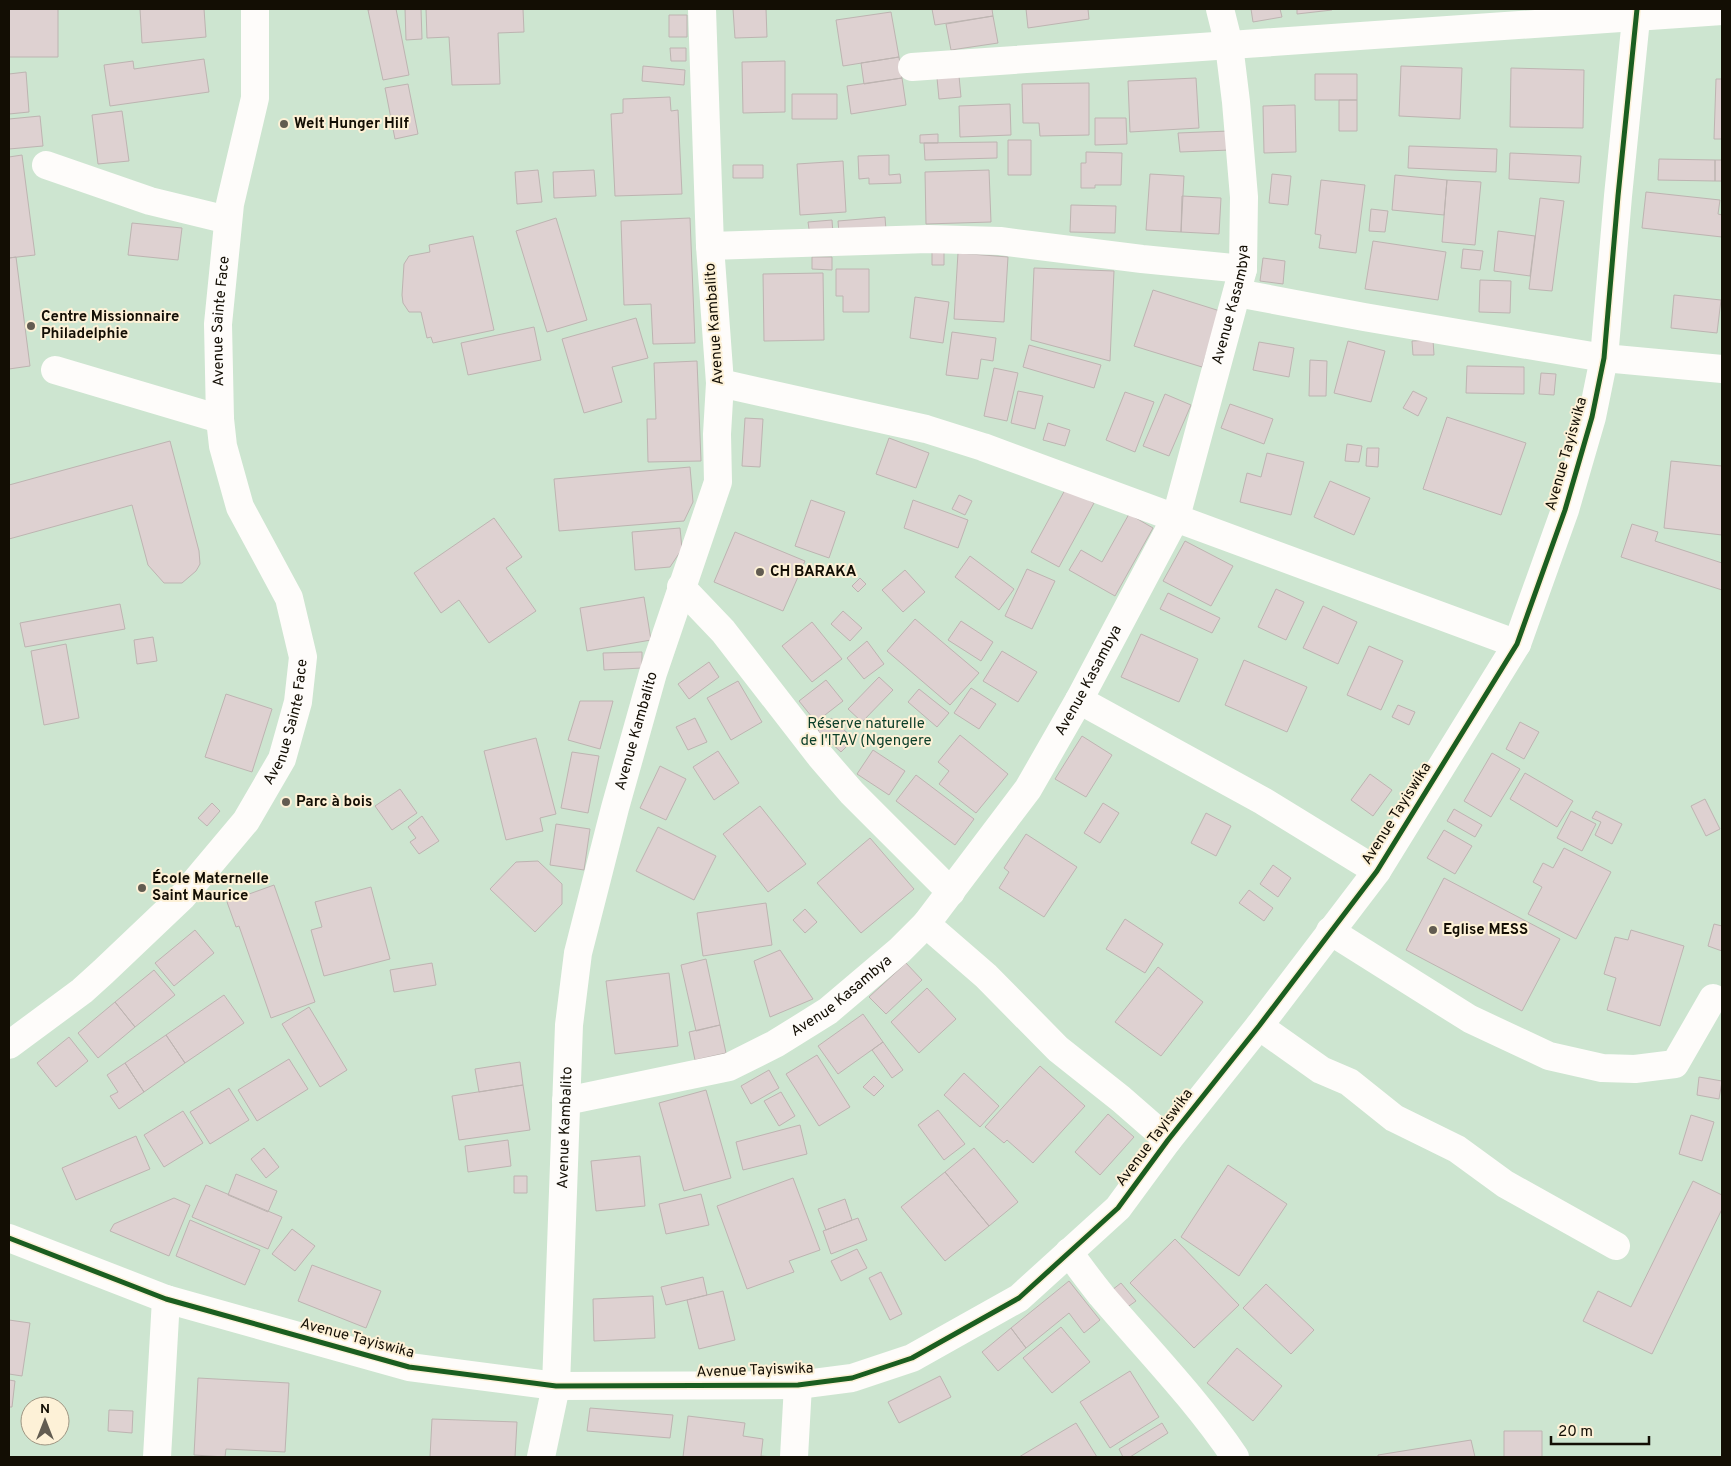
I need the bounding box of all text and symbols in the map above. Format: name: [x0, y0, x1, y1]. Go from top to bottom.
place label: Welt Hunger Hilf: [294, 115, 409, 134]
marker: Welt Hunger Hilf: [278, 118, 290, 130]
street label: Avenue Kasambya: [1208, 245, 1253, 367]
street label: Avenue Sainte Face: [208, 255, 234, 387]
street label: Avenue Kambalito: [701, 262, 729, 386]
place label: Centre Missionnaire Philadelphie: [41, 308, 179, 344]
marker: Centre Missionnaire Philadelphie: [25, 320, 37, 332]
street label: Avenue Tayiswika: [1542, 395, 1592, 513]
place label: CH BARAKA: [770, 563, 857, 582]
marker: CH BARAKA: [754, 566, 766, 578]
street label: Avenue Kasambya: [1051, 622, 1126, 739]
street label: Avenue Sainte Face: [259, 658, 312, 788]
street label: Avenue Kambalito: [611, 670, 662, 792]
park label: Réserve naturelle de l'ITAV (Ngengere: [800, 715, 932, 751]
street label: Avenue Tayiswika: [1358, 759, 1436, 869]
place label: Parc à bois: [296, 793, 372, 812]
marker: Parc à bois: [280, 796, 292, 808]
place label: École Maternelle Saint Maurice: [152, 869, 269, 906]
marker: École Maternelle Saint Maurice: [136, 882, 148, 894]
place label: Eglise MESS: [1443, 921, 1528, 940]
marker: Eglise MESS: [1427, 924, 1439, 936]
street label: Avenue Kasambya: [787, 951, 896, 1041]
street label: Avenue Kambalito: [554, 1066, 577, 1189]
street label: Avenue Tayiswika: [1112, 1085, 1198, 1191]
street label: Avenue Tayiswika: [298, 1315, 416, 1363]
street label: Avenue Tayiswika: [696, 1359, 814, 1383]
north arrow: [20, 1396, 70, 1446]
text: N: [40, 1401, 50, 1418]
scale bar: [1551, 1414, 1648, 1446]
text: 20 m: [1558, 1423, 1593, 1442]

